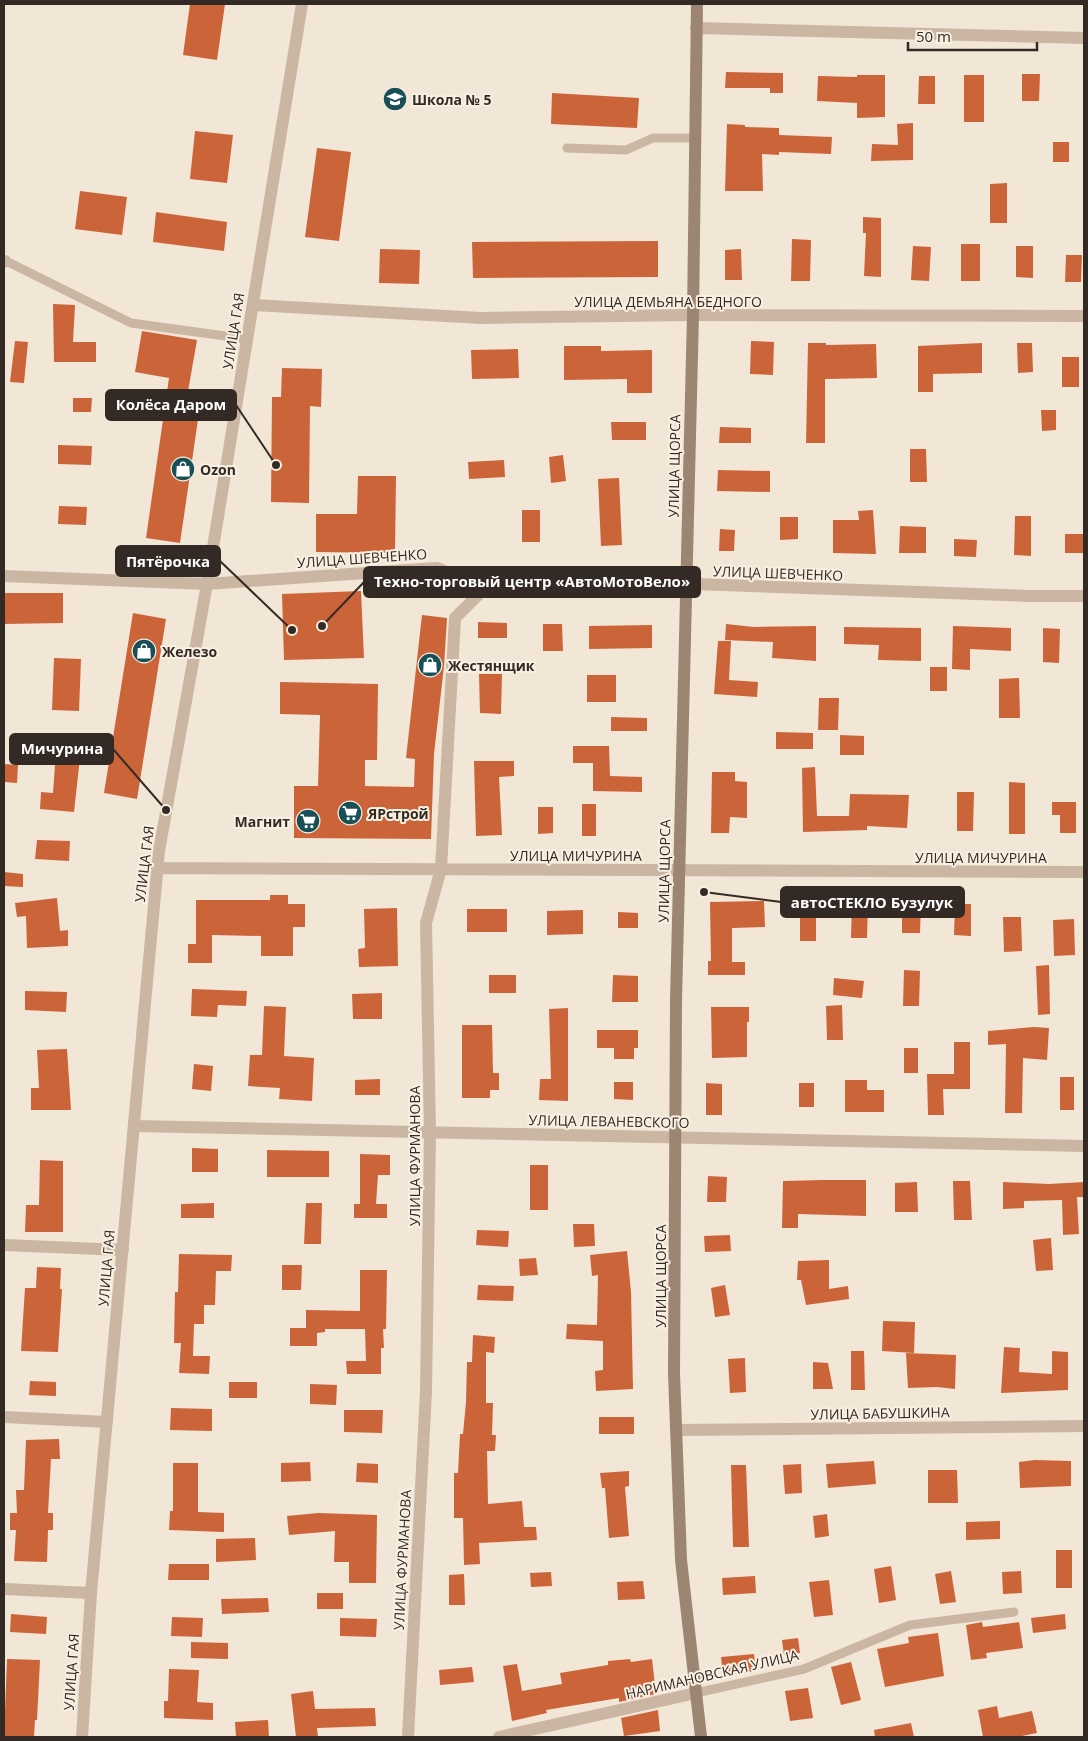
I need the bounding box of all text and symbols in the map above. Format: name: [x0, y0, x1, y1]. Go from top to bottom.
scale bar: [908, 20, 1037, 52]
text: 50 m: [916, 26, 951, 46]
school or university icon: Школа № 5: [382, 86, 408, 112]
place label: Школа № 5: [412, 90, 492, 109]
street label: УЛИЦА ГАЯ: [218, 292, 248, 370]
street label: УЛИЦА ДЕМЬЯНА БЕДНОГО: [574, 292, 762, 311]
callout: Колёса Даром: [106, 390, 236, 420]
text: Колёса Даром: [116, 394, 226, 414]
street label: УЛИЦА ЩОРСА: [664, 414, 684, 518]
shop icon: Ozon: [170, 456, 196, 482]
place label: Ozon: [200, 460, 236, 479]
street label: УЛИЦА ШЕВЧЕНКО: [296, 544, 428, 572]
callout: Пятёрочка: [116, 546, 220, 576]
text: Пятёрочка: [126, 551, 210, 571]
street label: УЛИЦА ШЕВЧЕНКО: [712, 561, 844, 585]
callout: Техно-торговый центр «АвтоМотоВело»: [364, 567, 700, 597]
text: Техно-торговый центр «АвтоМотоВело»: [374, 571, 690, 591]
shop icon: Железо: [131, 638, 157, 664]
place label: Железо: [162, 642, 218, 661]
shop icon: Жестянщик: [417, 652, 443, 678]
place label: Жестянщик: [448, 656, 535, 675]
callout: Мичурина: [10, 734, 113, 764]
text: Мичурина: [21, 738, 103, 758]
supermarket icon: ЯРстрой: [337, 800, 363, 826]
place label: ЯРстрой: [367, 804, 429, 823]
supermarket icon: Магнит: [295, 808, 321, 834]
place label: Магнит: [235, 812, 290, 831]
street label: УЛИЦА ЩОРСА: [654, 819, 674, 923]
street label: УЛИЦА ГАЯ: [130, 825, 158, 903]
street label: УЛИЦА МИЧУРИНА: [510, 846, 642, 865]
street label: УЛИЦА МИЧУРИНА: [915, 848, 1047, 867]
callout: автоСТЕКЛО Бузулук: [781, 887, 964, 917]
text: автоСТЕКЛО Бузулук: [791, 892, 954, 912]
street label: УЛИЦА ФУРМАНОВА: [405, 1085, 424, 1226]
street label: УЛИЦА ЛЕВАНЕВСКОГО: [528, 1110, 690, 1132]
street label: УЛИЦА ЩОРСА: [651, 1224, 670, 1328]
street label: УЛИЦА ГАЯ: [93, 1229, 119, 1307]
street label: УЛИЦА БАБУШКИНА: [810, 1402, 950, 1424]
street label: УЛИЦА ФУРМАНОВА: [389, 1489, 415, 1631]
street label: УЛИЦА ГАЯ: [59, 1633, 83, 1711]
street label: НАРИМАНОВСКАЯ УЛИЦА: [624, 1645, 800, 1703]

